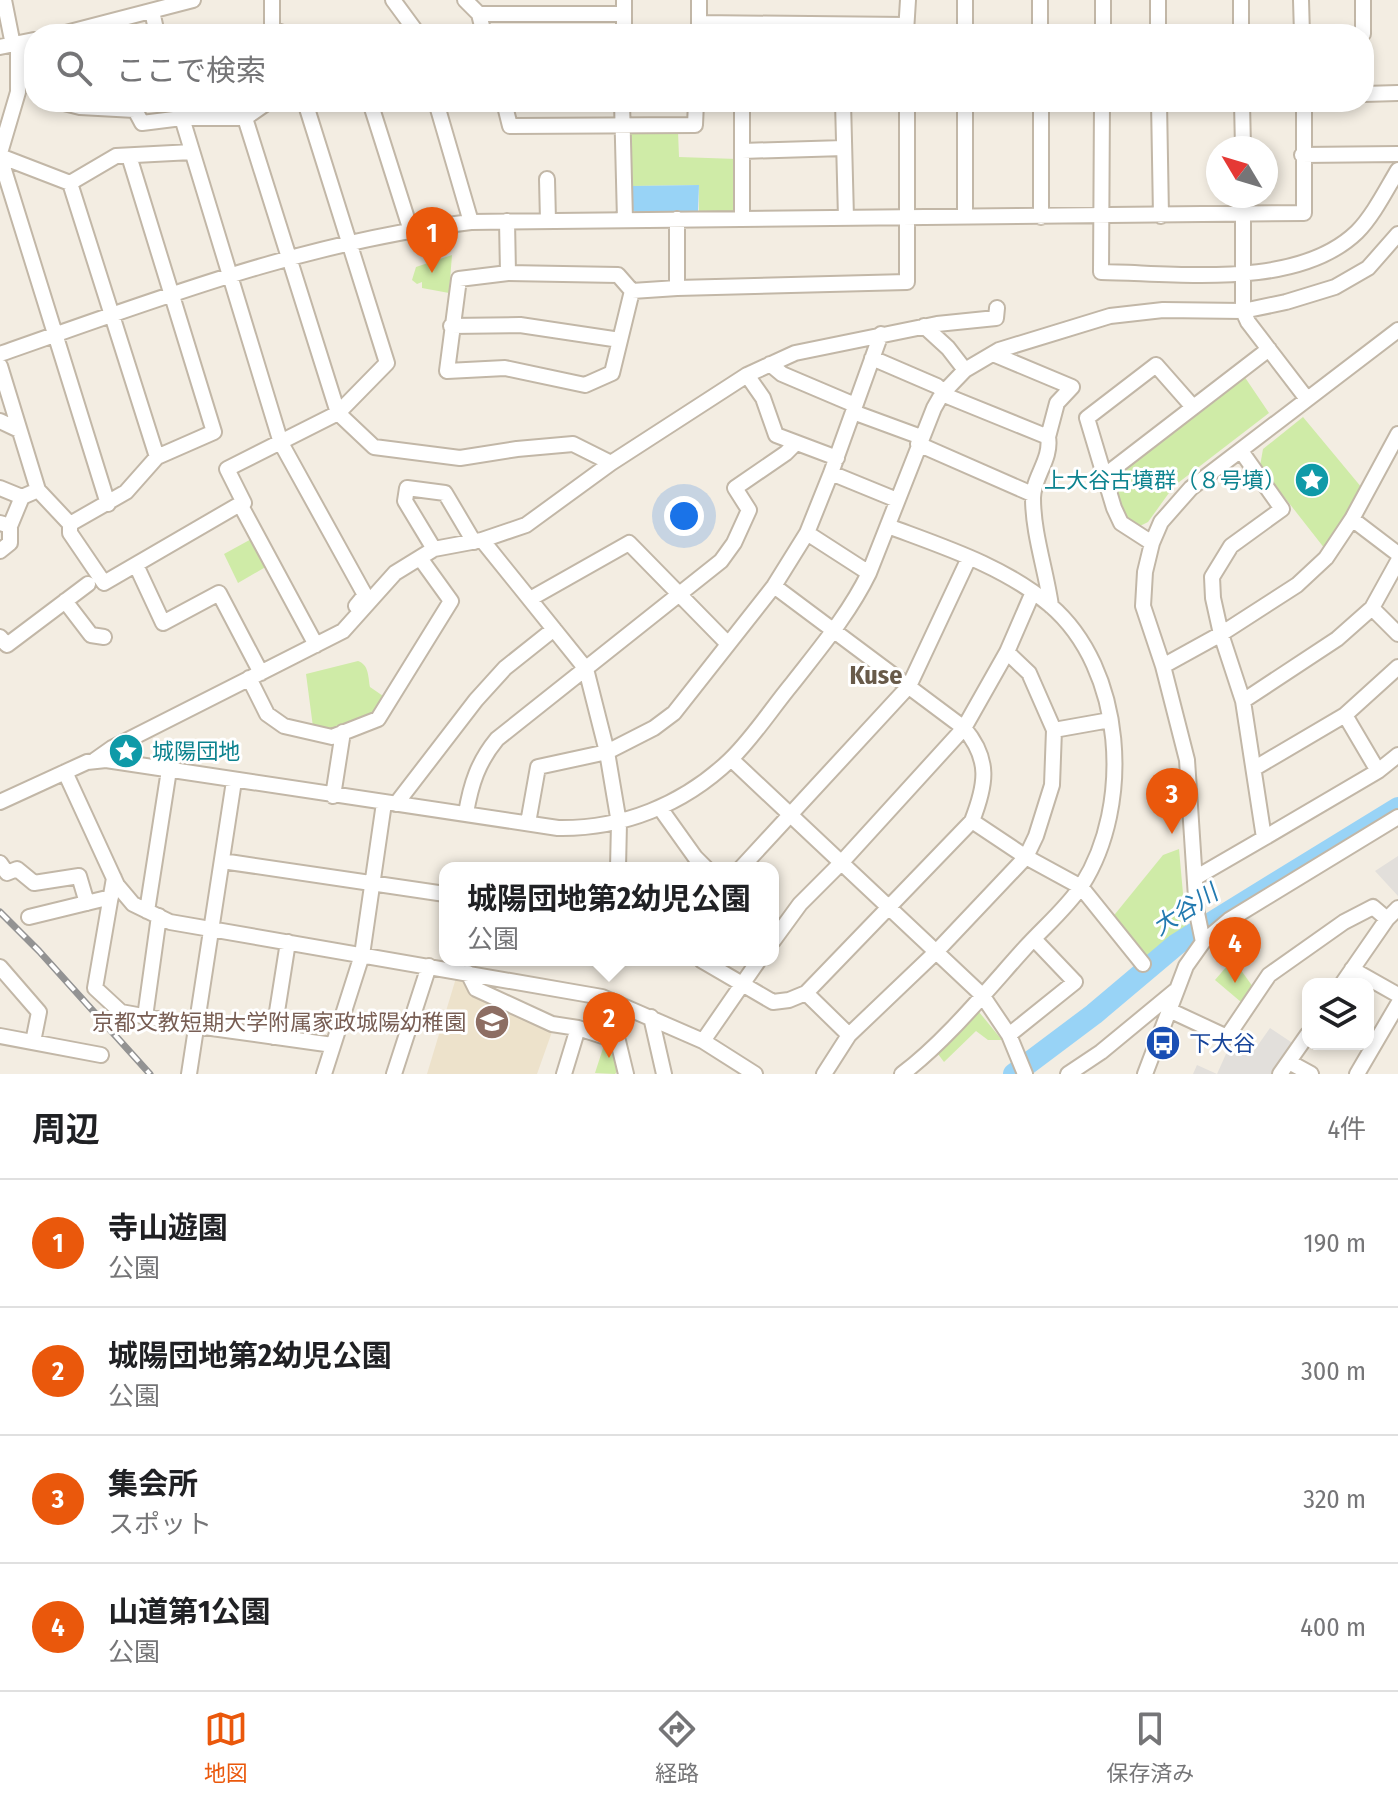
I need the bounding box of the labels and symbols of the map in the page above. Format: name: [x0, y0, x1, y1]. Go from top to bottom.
north arrow: [1206, 136, 1278, 208]
pin: 1: [406, 207, 458, 273]
place icon: 上大谷古墳群（８号墳）: [1293, 461, 1331, 499]
place label: 上大谷古墳群（８号墳）: [1044, 467, 1286, 494]
your location: [664, 496, 704, 536]
district label: Kuse: [850, 660, 902, 691]
place icon: 城陽団地: [107, 732, 145, 770]
place label: 城陽団地: [152, 738, 240, 765]
pin: 3: [1146, 768, 1198, 834]
water label: 大谷川: [1147, 877, 1225, 941]
pin: 4: [1209, 917, 1261, 983]
pin: 2: [583, 992, 635, 1058]
school or university icon: 京都文教短期大学附属家政城陽幼稚園: [473, 1003, 511, 1041]
place label: 京都文教短期大学附属家政城陽幼稚園: [92, 1009, 466, 1036]
bus stop icon: 下大谷: [1144, 1024, 1182, 1062]
place label: 下大谷: [1189, 1030, 1255, 1057]

